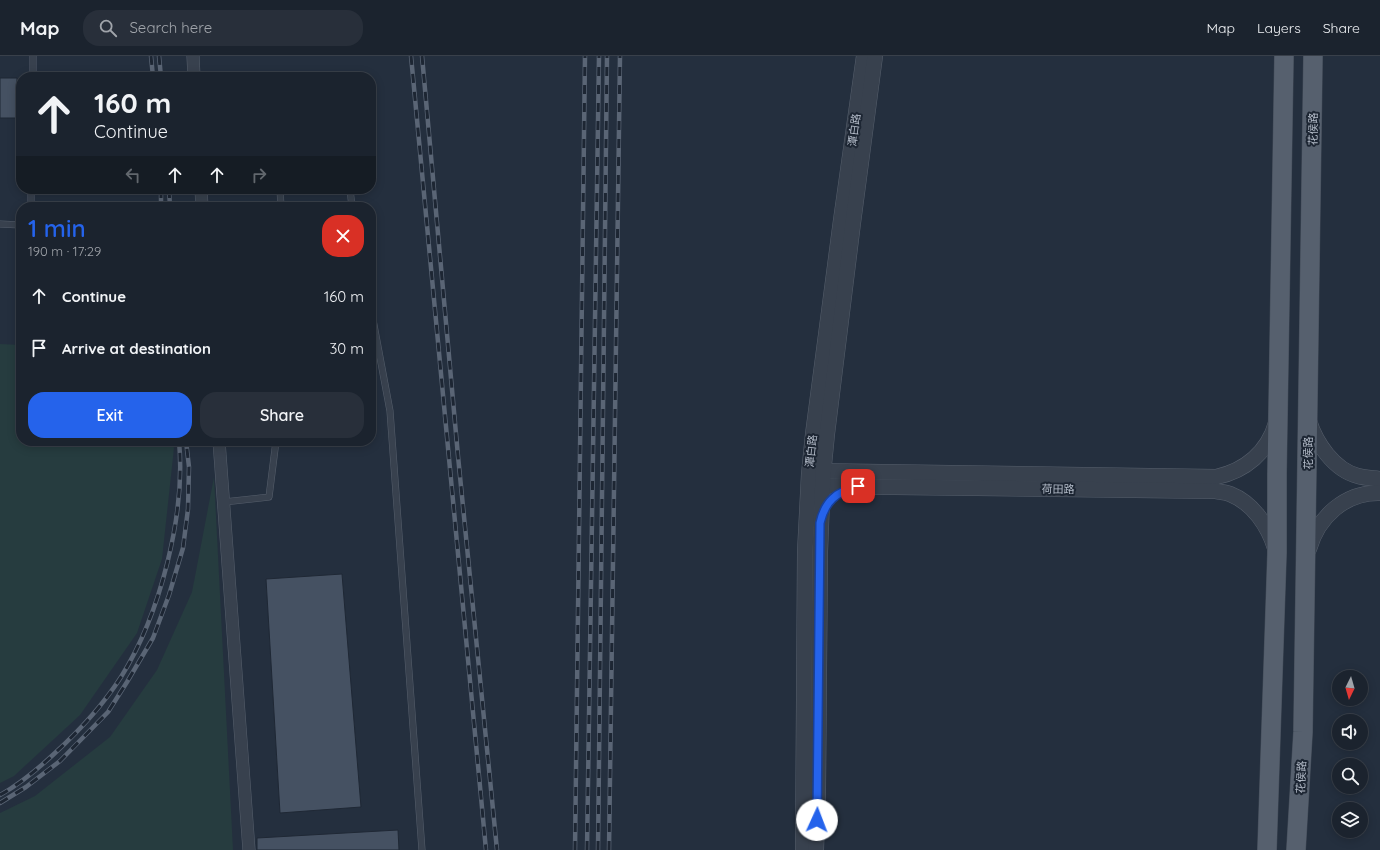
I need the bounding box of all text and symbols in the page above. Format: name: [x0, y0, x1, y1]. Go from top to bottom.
search box: [83, 10, 363, 46]
text: Map: [20, 16, 59, 40]
icon: search: [97, 17, 119, 39]
text: Search here: [129, 18, 212, 37]
text: Map: [1206, 19, 1235, 37]
text: Layers: [1257, 19, 1301, 37]
text: Share: [1323, 19, 1360, 37]
text: 160 m: [94, 85, 171, 120]
icon: ahead: [28, 88, 80, 140]
street label: 花侯路: [1306, 112, 1320, 146]
street label: 潭白路: [845, 113, 863, 147]
text: Continue: [94, 120, 168, 143]
icon: left: [122, 164, 144, 186]
icon: ahead: [164, 164, 186, 186]
icon: ahead: [206, 164, 228, 186]
icon: right: [248, 164, 270, 186]
text: 1 min: [28, 213, 86, 243]
button: close: [322, 215, 364, 257]
text: 190 m · 17:29: [28, 243, 101, 259]
icon: ahead: [28, 285, 50, 307]
text: Continue: [62, 287, 126, 306]
text: 160 m: [324, 287, 364, 306]
icon: arrive: [28, 337, 50, 359]
text: Arrive at destination: [62, 339, 211, 358]
text: 30 m: [329, 339, 364, 358]
button: Exit: [28, 392, 192, 438]
button: Share: [200, 392, 364, 438]
street label: 潭白路: [802, 434, 820, 468]
street label: 花侯路: [1301, 437, 1315, 470]
pin: [841, 469, 875, 503]
icon: arrive: [847, 475, 869, 497]
street label: 荷田路: [1041, 482, 1075, 496]
north arrow: [1332, 670, 1368, 706]
map controls: [1332, 670, 1368, 838]
button: sound: [1332, 714, 1368, 750]
button: search: [1332, 758, 1368, 794]
street label: 花侯路: [1293, 760, 1309, 794]
position arrow: [796, 799, 838, 841]
button: layers: [1332, 802, 1368, 838]

